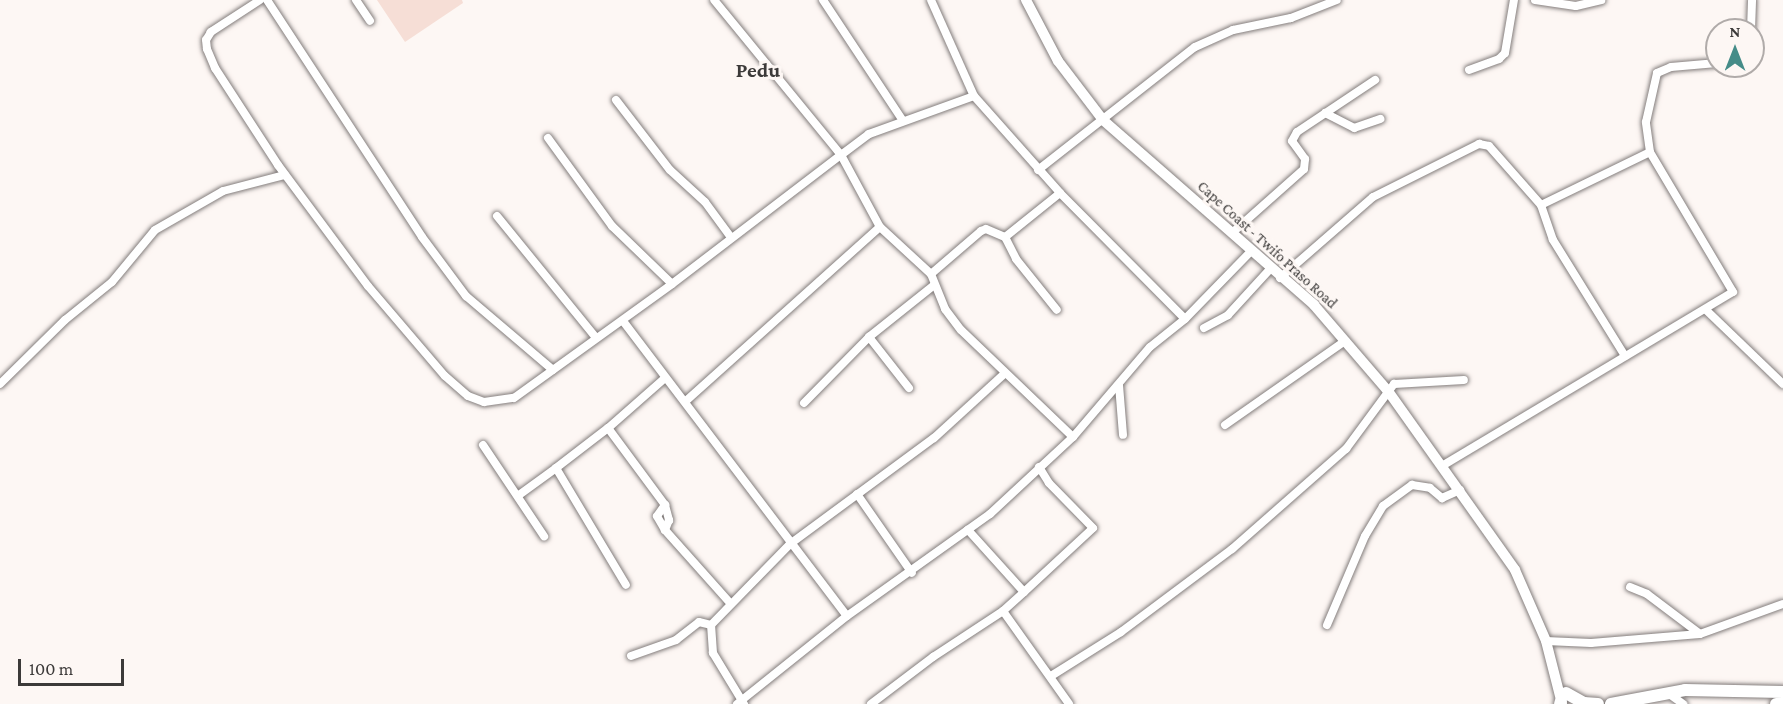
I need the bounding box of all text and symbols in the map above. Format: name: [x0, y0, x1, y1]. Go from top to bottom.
north arrow: [1705, 18, 1765, 78]
text: N: [1730, 23, 1740, 40]
district label: Pedu: [736, 57, 780, 83]
street label: Cape Coast - Twifo Praso Road: [1193, 177, 1341, 313]
scale bar: [21, 647, 128, 685]
text: 100 m: [29, 659, 73, 679]

